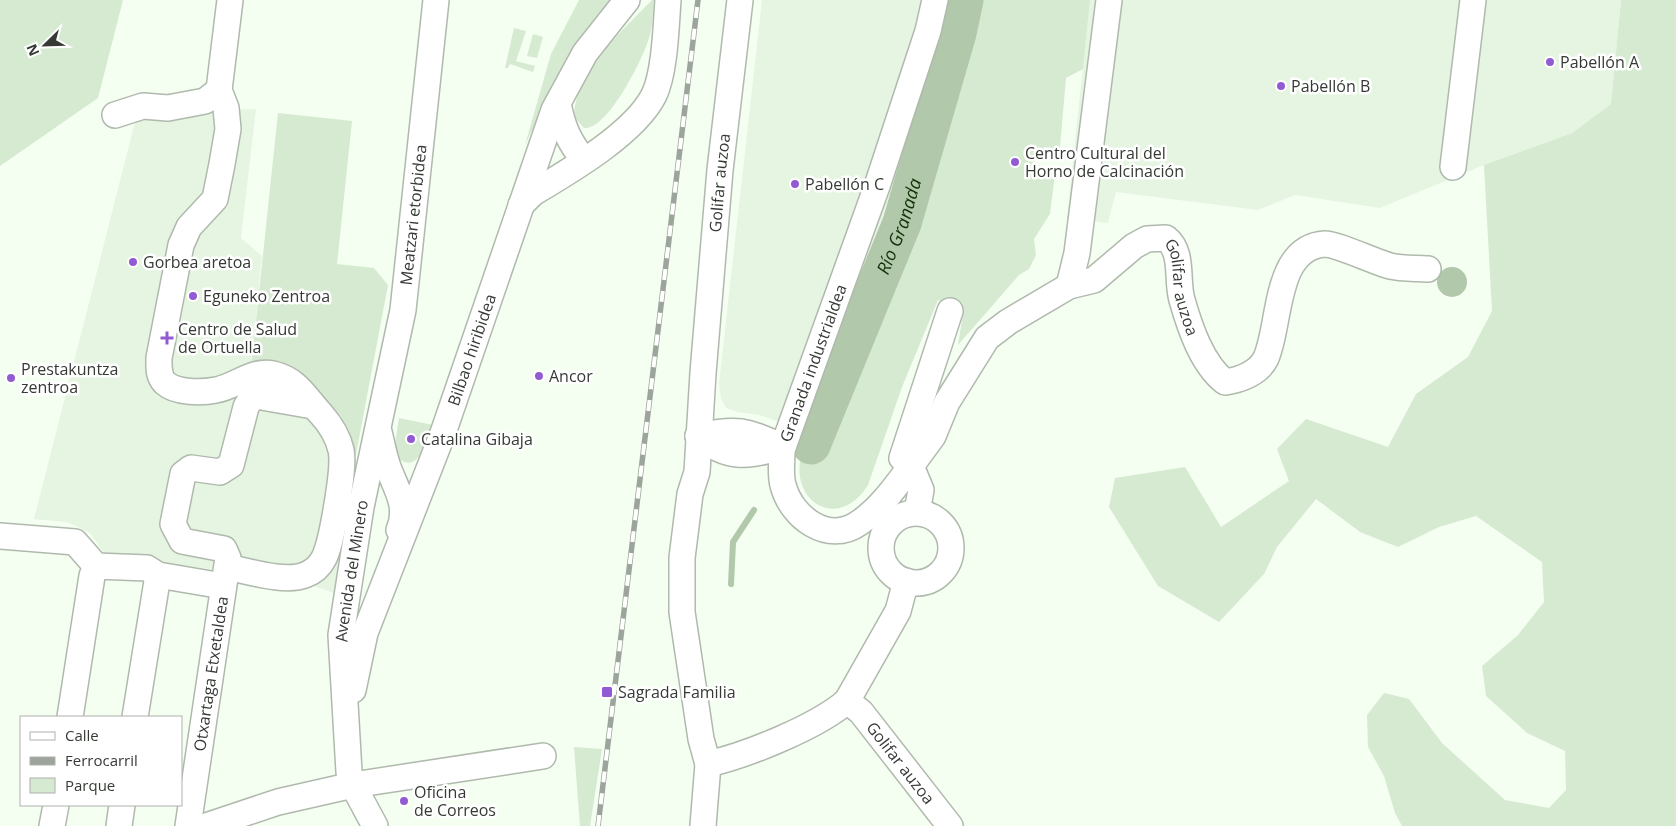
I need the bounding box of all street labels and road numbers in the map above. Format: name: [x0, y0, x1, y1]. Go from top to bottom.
street label: Golifar auzoa: [704, 132, 735, 233]
street label: Meatzari etorbidea: [395, 143, 432, 286]
street label: Golifar auzoa: [1160, 234, 1204, 339]
street label: Granada industrialdea: [774, 281, 852, 445]
street label: Bilbao hiribidea: [442, 291, 501, 409]
street label: Avenida del Minero: [330, 498, 373, 643]
street label: Otxartaga Etxetaldea: [188, 595, 233, 753]
street label: Golifar auzoa: [861, 717, 940, 809]

